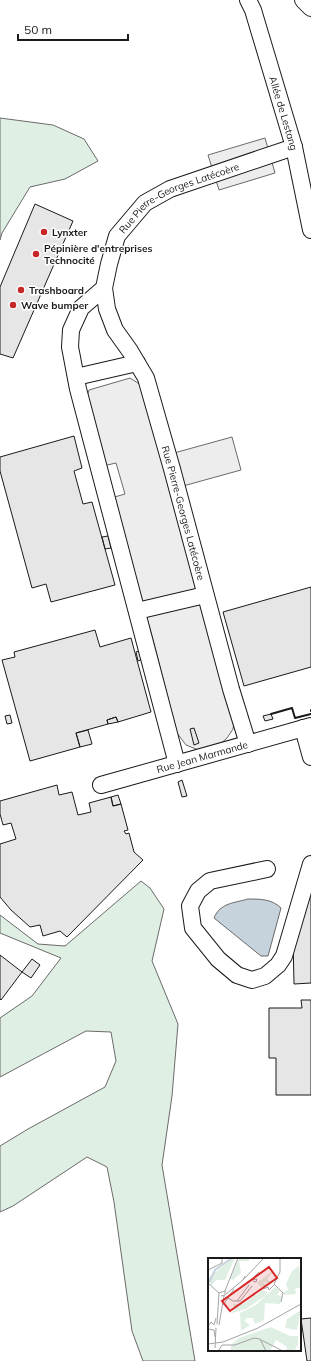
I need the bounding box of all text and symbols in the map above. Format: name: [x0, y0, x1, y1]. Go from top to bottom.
scale bar: [18, 16, 128, 42]
text: 50 m: [24, 22, 52, 37]
street label: Allée de Lestang: [267, 75, 301, 152]
street label: Rue Pierre-Georges Latécoère: [116, 160, 241, 236]
place label: Lynxter: [52, 226, 87, 239]
marker: Lynxter: [39, 227, 49, 237]
place label: Pépinière d'entreprises Technocité: [44, 242, 152, 267]
marker: Pépinière d'entreprises Technocité: [31, 249, 41, 259]
place label: Trashboard: [29, 284, 84, 297]
marker: Trashboard: [16, 285, 26, 295]
place label: Wave bumper: [21, 299, 88, 312]
marker: Wave bumper: [8, 300, 18, 310]
street label: Rue Pierre-Georges Latécoère: [159, 444, 208, 582]
street label: Rue Jean Marmande: [155, 738, 249, 776]
inset map: [208, 1258, 301, 1351]

